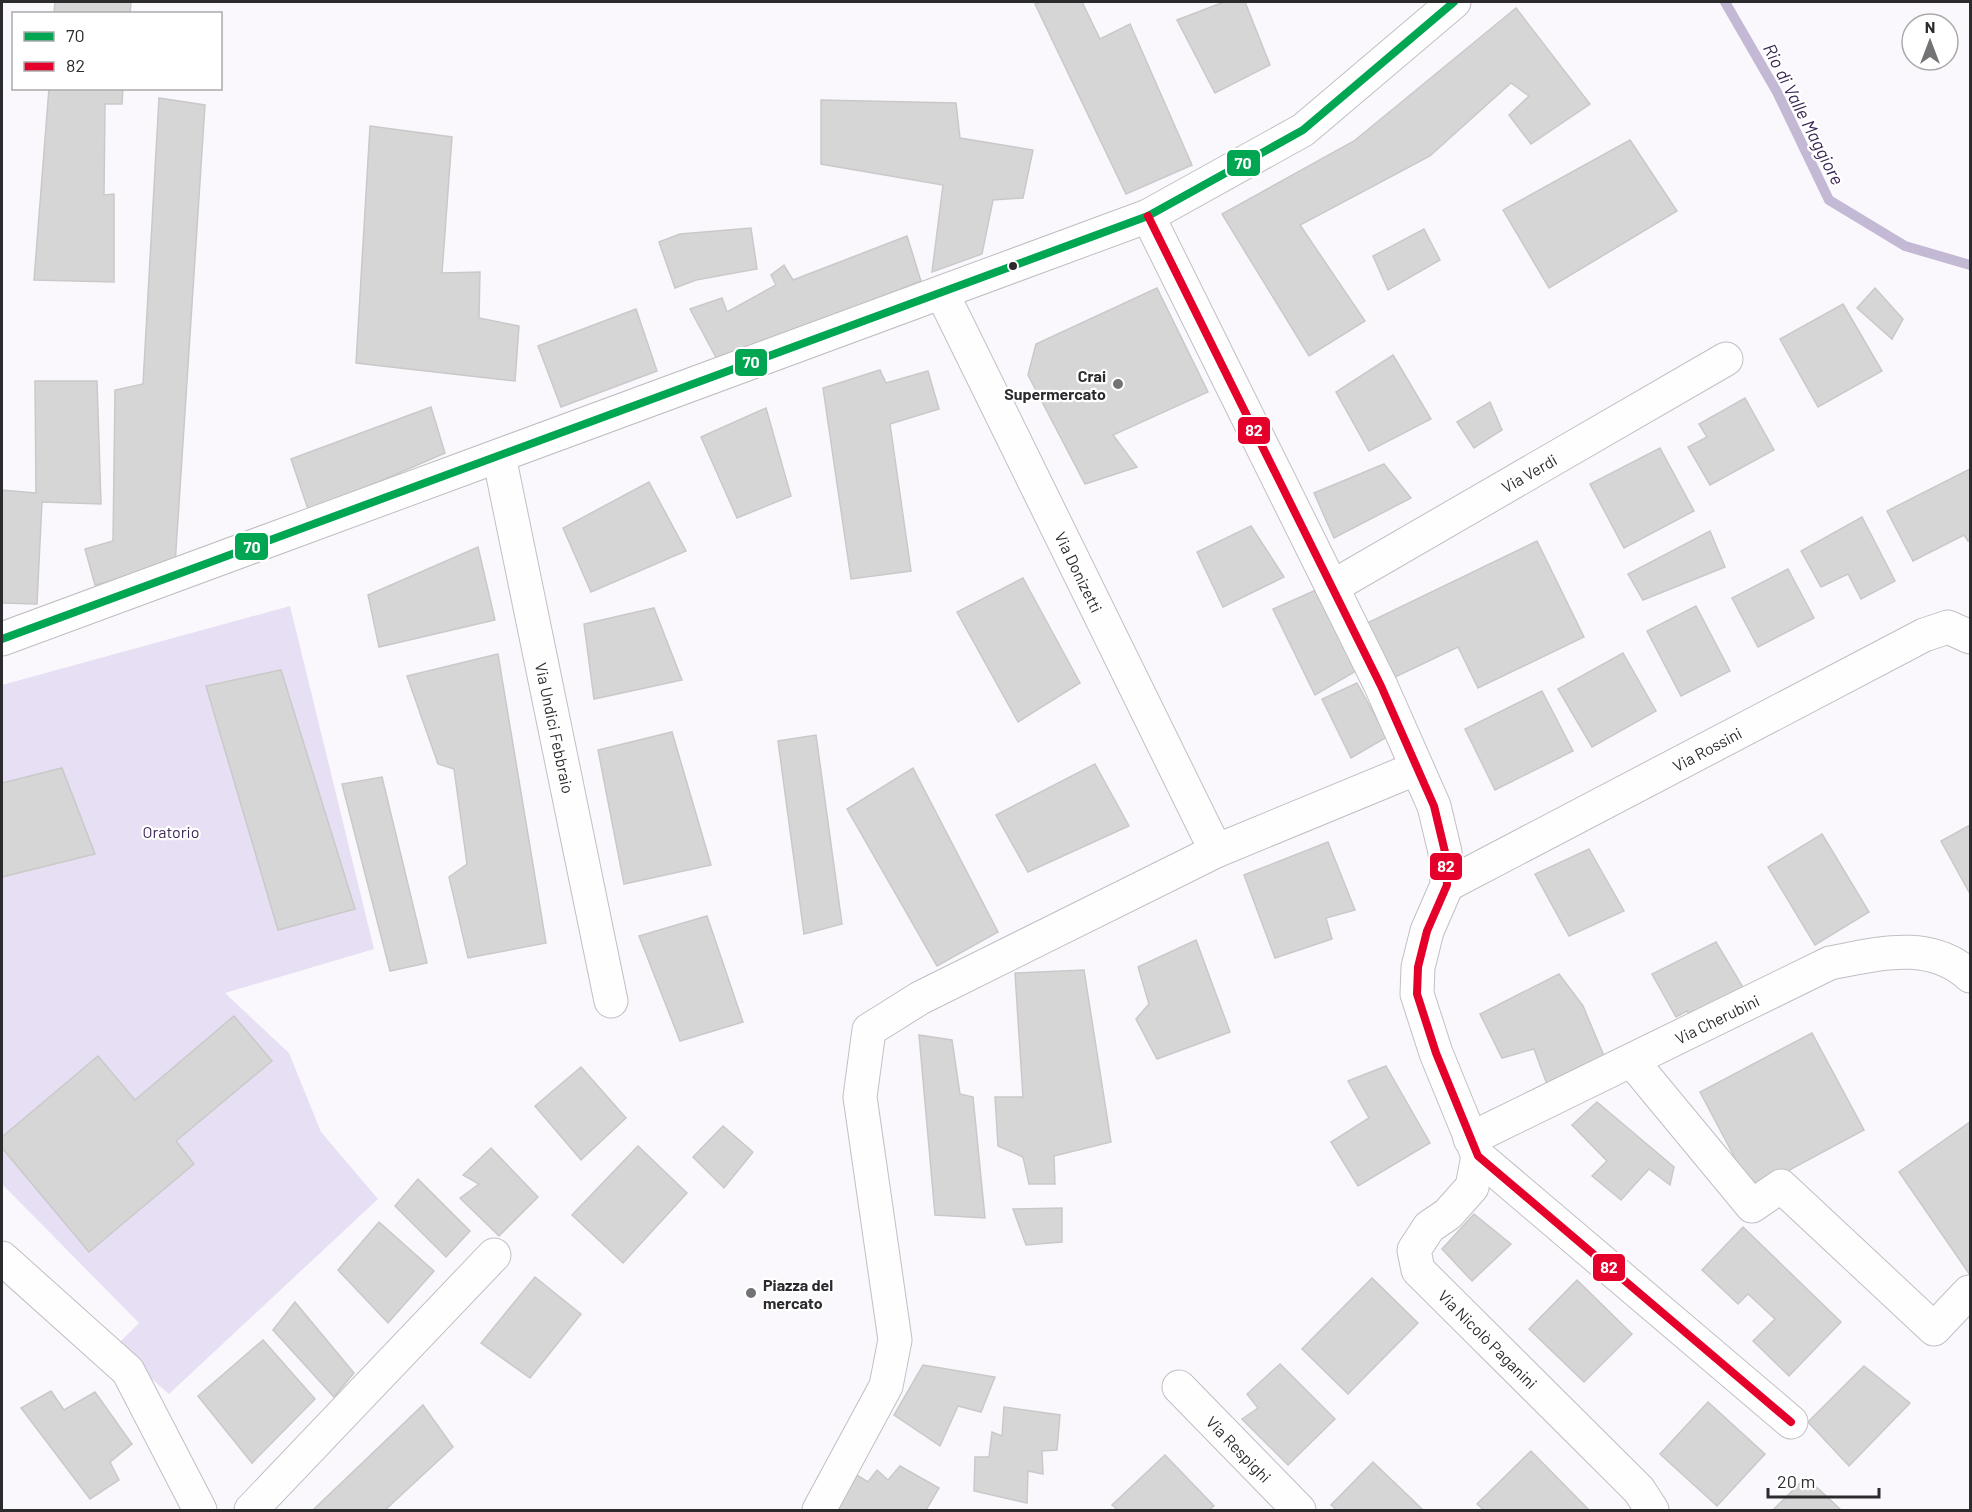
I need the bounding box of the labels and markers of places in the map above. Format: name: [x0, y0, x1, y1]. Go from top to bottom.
unlabelled marker: [1007, 260, 1019, 272]
place label: Crai Supermercato: [1004, 366, 1106, 403]
marker: Crai Supermercato: [1111, 377, 1125, 391]
place label: Piazza del mercato: [763, 1275, 833, 1312]
marker: Piazza del mercato: [744, 1286, 758, 1300]

